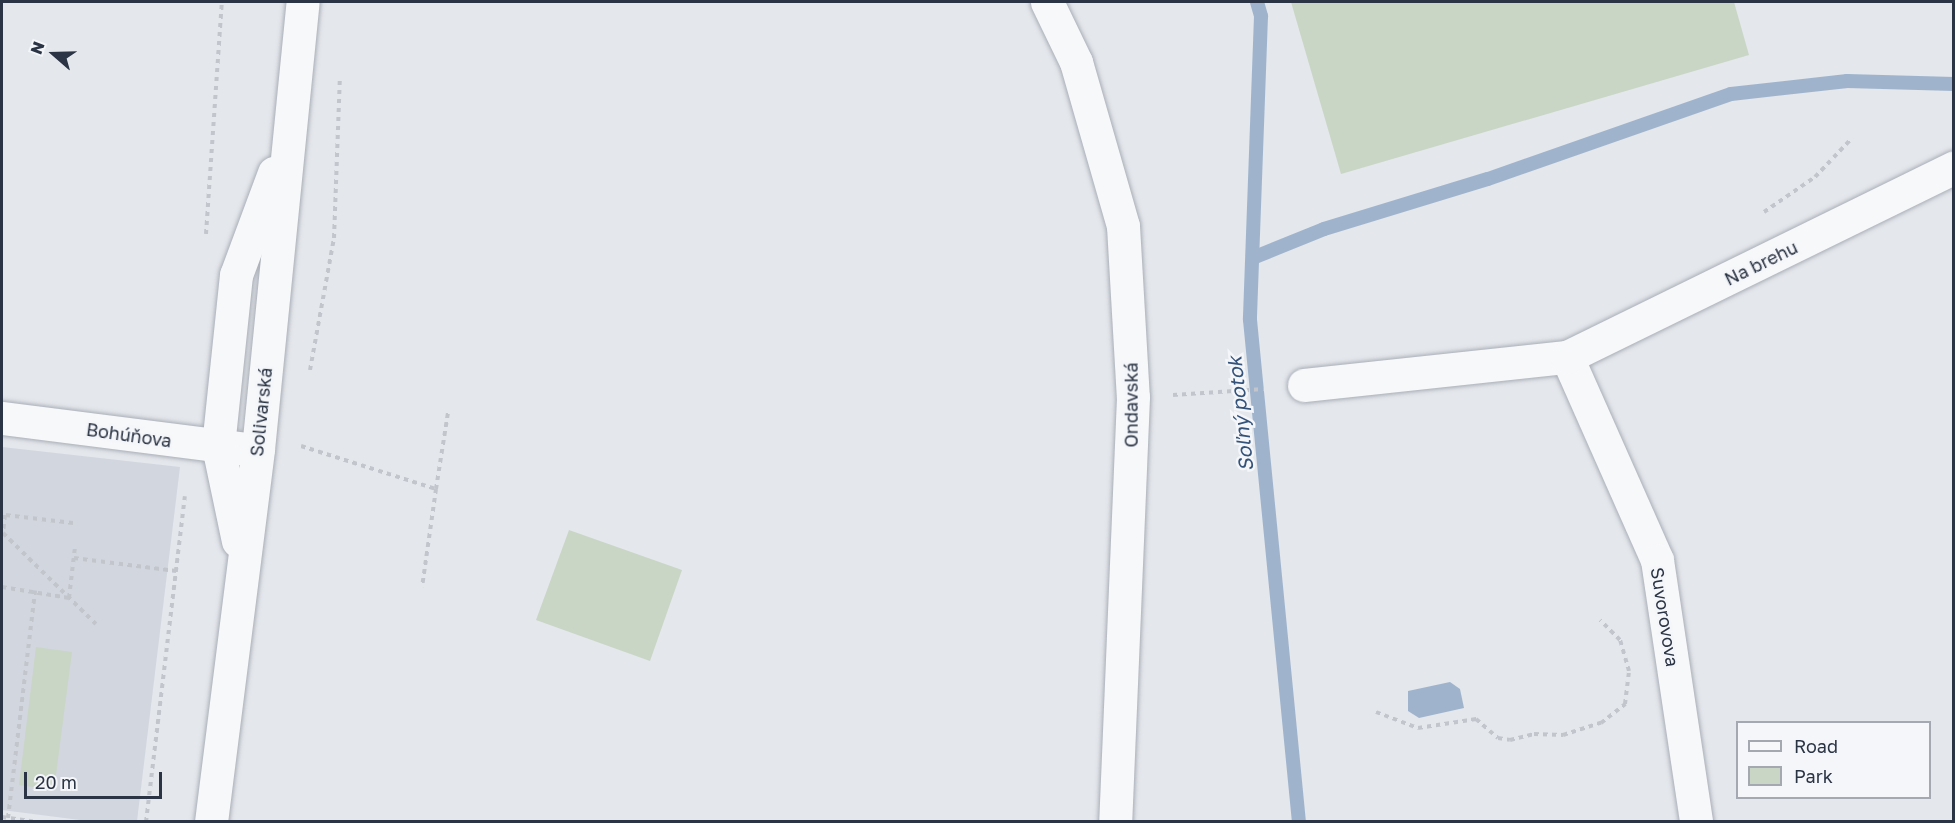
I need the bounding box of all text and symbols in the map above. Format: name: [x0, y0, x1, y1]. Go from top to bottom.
north arrow: [24, 24, 84, 84]
text: N: [26, 39, 49, 57]
street label: Na brehu: [1721, 236, 1801, 290]
water label: Soľný potok: [1222, 355, 1258, 473]
street label: Ondavská: [1120, 362, 1142, 448]
street label: Solivarská: [246, 366, 276, 458]
street label: Bohúňova: [85, 418, 173, 452]
street label: Suvorovova: [1647, 566, 1683, 668]
legend: [1736, 721, 1931, 799]
text: Road: [1794, 735, 1838, 757]
scale bar: [27, 760, 165, 798]
text: Park: [1794, 765, 1833, 787]
text: 20 m: [35, 771, 77, 793]

